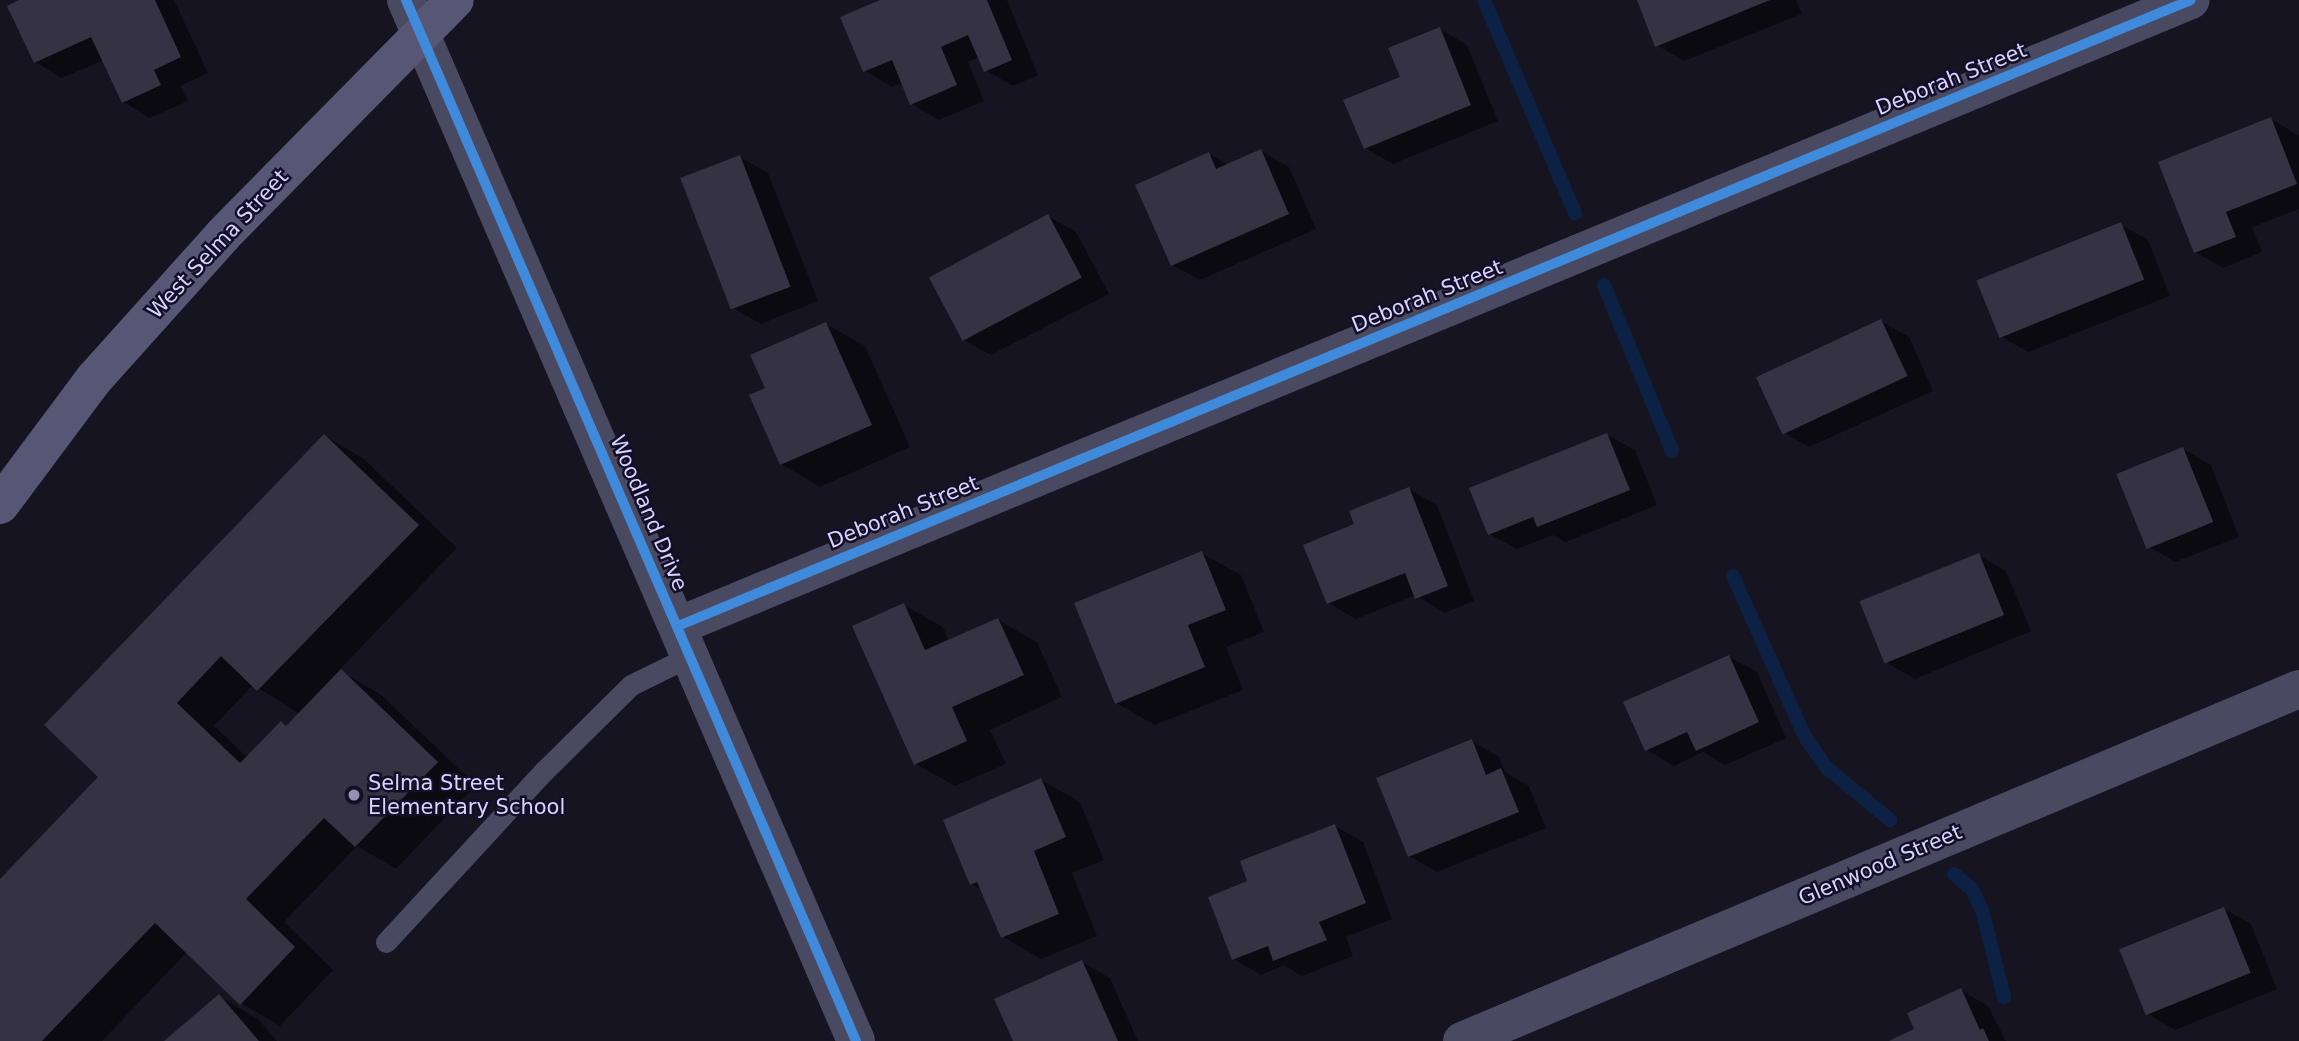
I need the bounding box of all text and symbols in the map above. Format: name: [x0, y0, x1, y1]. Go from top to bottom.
street label: Deborah Street: [1872, 37, 2030, 121]
street label: West Selma Street: [143, 164, 293, 324]
street label: Deborah Street: [1348, 254, 1506, 338]
street label: Woodland Drive: [605, 431, 693, 595]
street label: Deborah Street: [824, 470, 982, 554]
place label: Selma Street Elementary School: [368, 770, 565, 820]
marker: Selma Street Elementary School: [346, 787, 362, 803]
street label: Glenwood Street: [1795, 819, 1965, 911]

